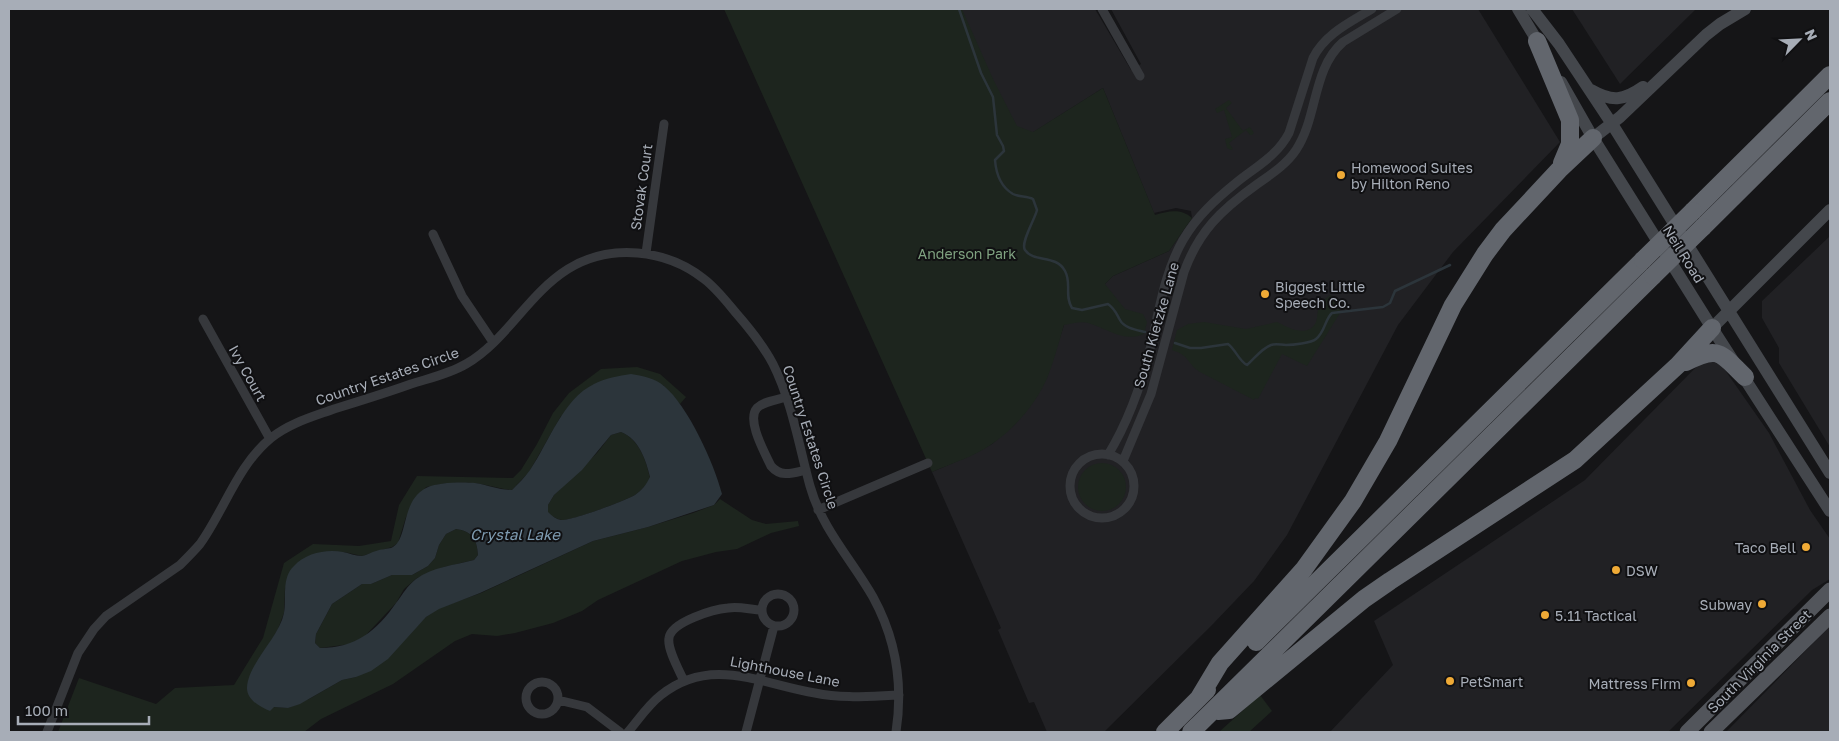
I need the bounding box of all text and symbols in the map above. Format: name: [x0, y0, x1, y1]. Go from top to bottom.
north arrow: [1774, 15, 1824, 65]
text: N: [1801, 26, 1821, 43]
street label: Stovak Court: [627, 143, 655, 231]
place label: Homewood Suites by Hilton Reno: [1351, 159, 1473, 192]
marker: Homewood Suites by Hilton Reno: [1335, 169, 1347, 181]
street label: Neil Road: [1660, 222, 1708, 286]
park label: Anderson Park: [918, 245, 1016, 262]
street label: South Kietzke Lane: [1130, 260, 1182, 390]
place label: Biggest Little Speech Co.: [1275, 278, 1365, 311]
marker: Biggest Little Speech Co.: [1259, 288, 1271, 300]
street label: Ivy Court: [226, 342, 270, 404]
street label: Country Estates Circle: [313, 343, 461, 409]
street label: Country Estates Circle: [780, 363, 842, 511]
water label: Crystal Lake: [470, 525, 561, 544]
place label: Taco Bell: [1735, 539, 1796, 556]
marker: Taco Bell: [1800, 541, 1812, 553]
place label: DSW: [1626, 562, 1659, 579]
marker: DSW: [1610, 564, 1622, 576]
place label: Subway: [1700, 596, 1752, 613]
marker: Subway: [1756, 598, 1768, 610]
street label: South Virginia Street: [1704, 606, 1814, 716]
place label: 5.11 Tactical: [1555, 607, 1637, 624]
marker: 5.11 Tactical: [1539, 609, 1551, 621]
street label: Lighthouse Lane: [729, 652, 841, 690]
place label: PetSmart: [1460, 673, 1523, 690]
marker: PetSmart: [1444, 675, 1456, 687]
place label: Mattress Firm: [1588, 675, 1681, 692]
marker: Mattress Firm: [1685, 677, 1697, 689]
scale bar: [18, 694, 149, 726]
text: 100 m: [25, 701, 68, 719]

